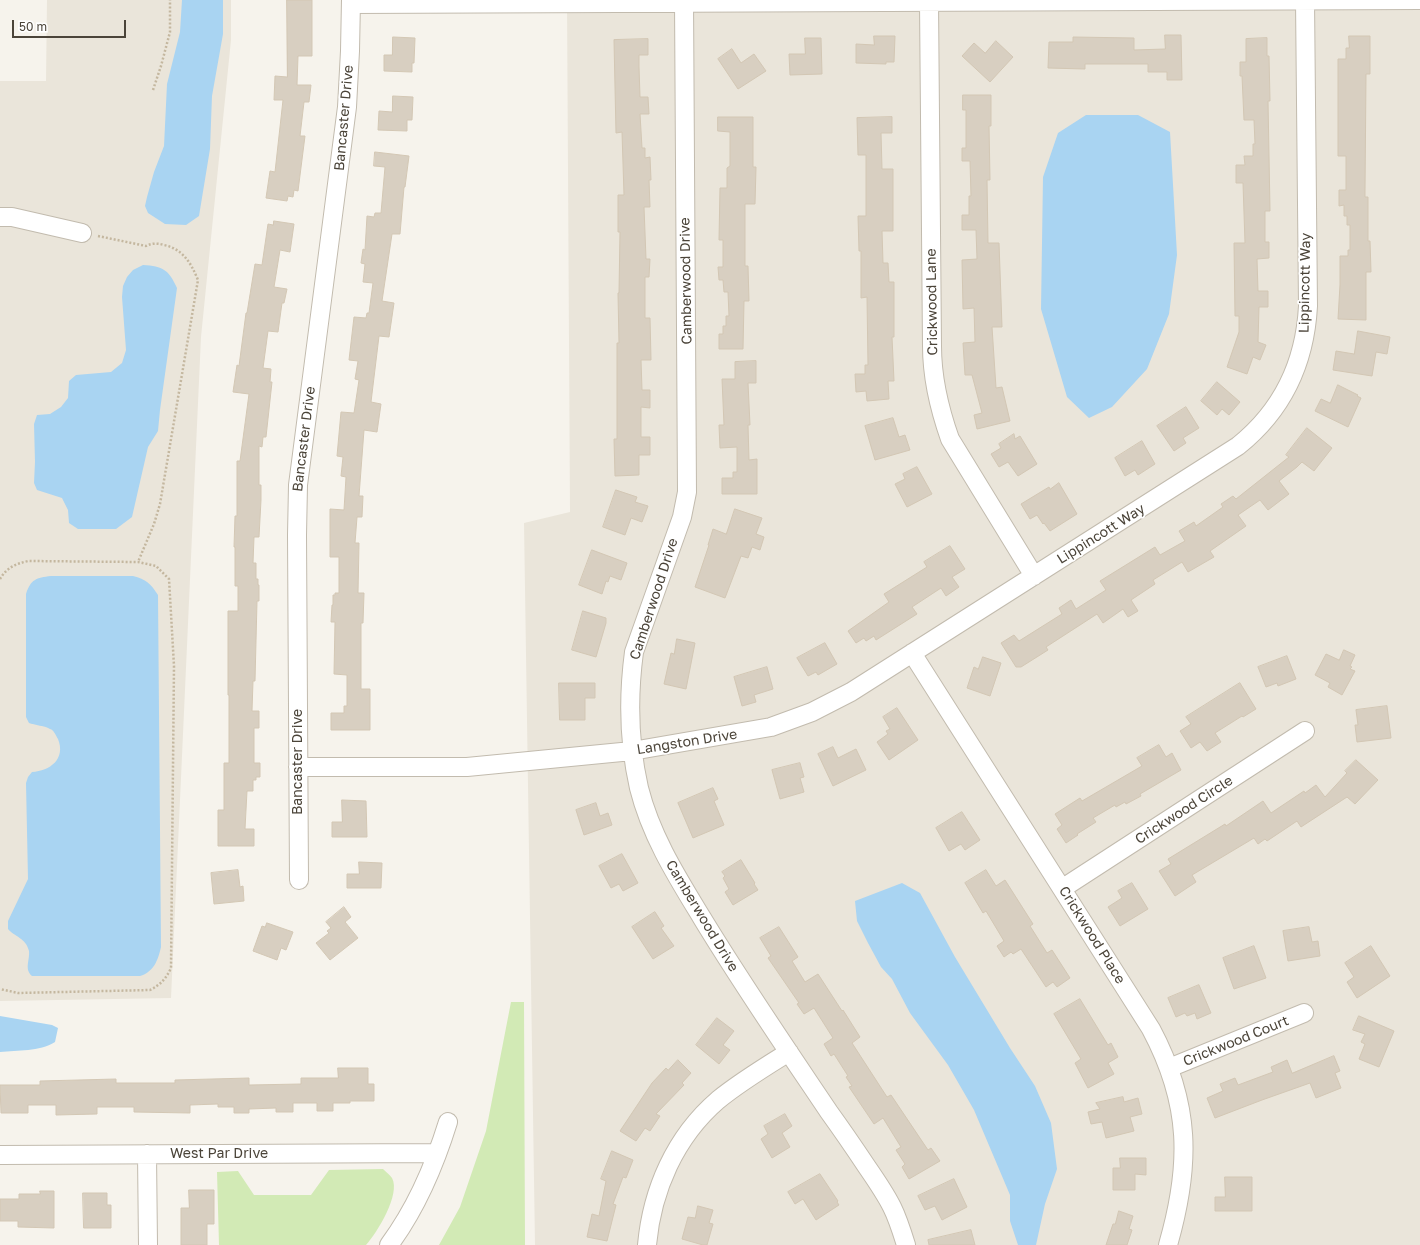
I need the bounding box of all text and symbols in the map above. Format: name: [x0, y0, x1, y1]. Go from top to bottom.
scale bar: [14, 12, 128, 38]
text: 50 m: [19, 19, 47, 34]
street label: Bancaster Drive: [331, 64, 357, 172]
street label: Camberwood Drive: [676, 217, 696, 345]
street label: Lippincott Way: [1296, 233, 1314, 333]
street label: Crickwood Lane: [923, 248, 941, 356]
street label: Bancaster Drive: [289, 385, 319, 493]
street label: Lippincott Way: [1054, 500, 1148, 568]
street label: Camberwood Drive: [626, 536, 682, 662]
street label: Bancaster Drive: [290, 709, 306, 815]
street label: Langston Drive: [636, 726, 738, 758]
street label: Crickwood Circle: [1132, 772, 1236, 848]
street label: Camberwood Drive: [662, 857, 742, 975]
street label: Crickwood Place: [1055, 883, 1129, 987]
street label: Crickwood Court: [1181, 1012, 1291, 1070]
street label: West Par Drive: [170, 1146, 268, 1162]

